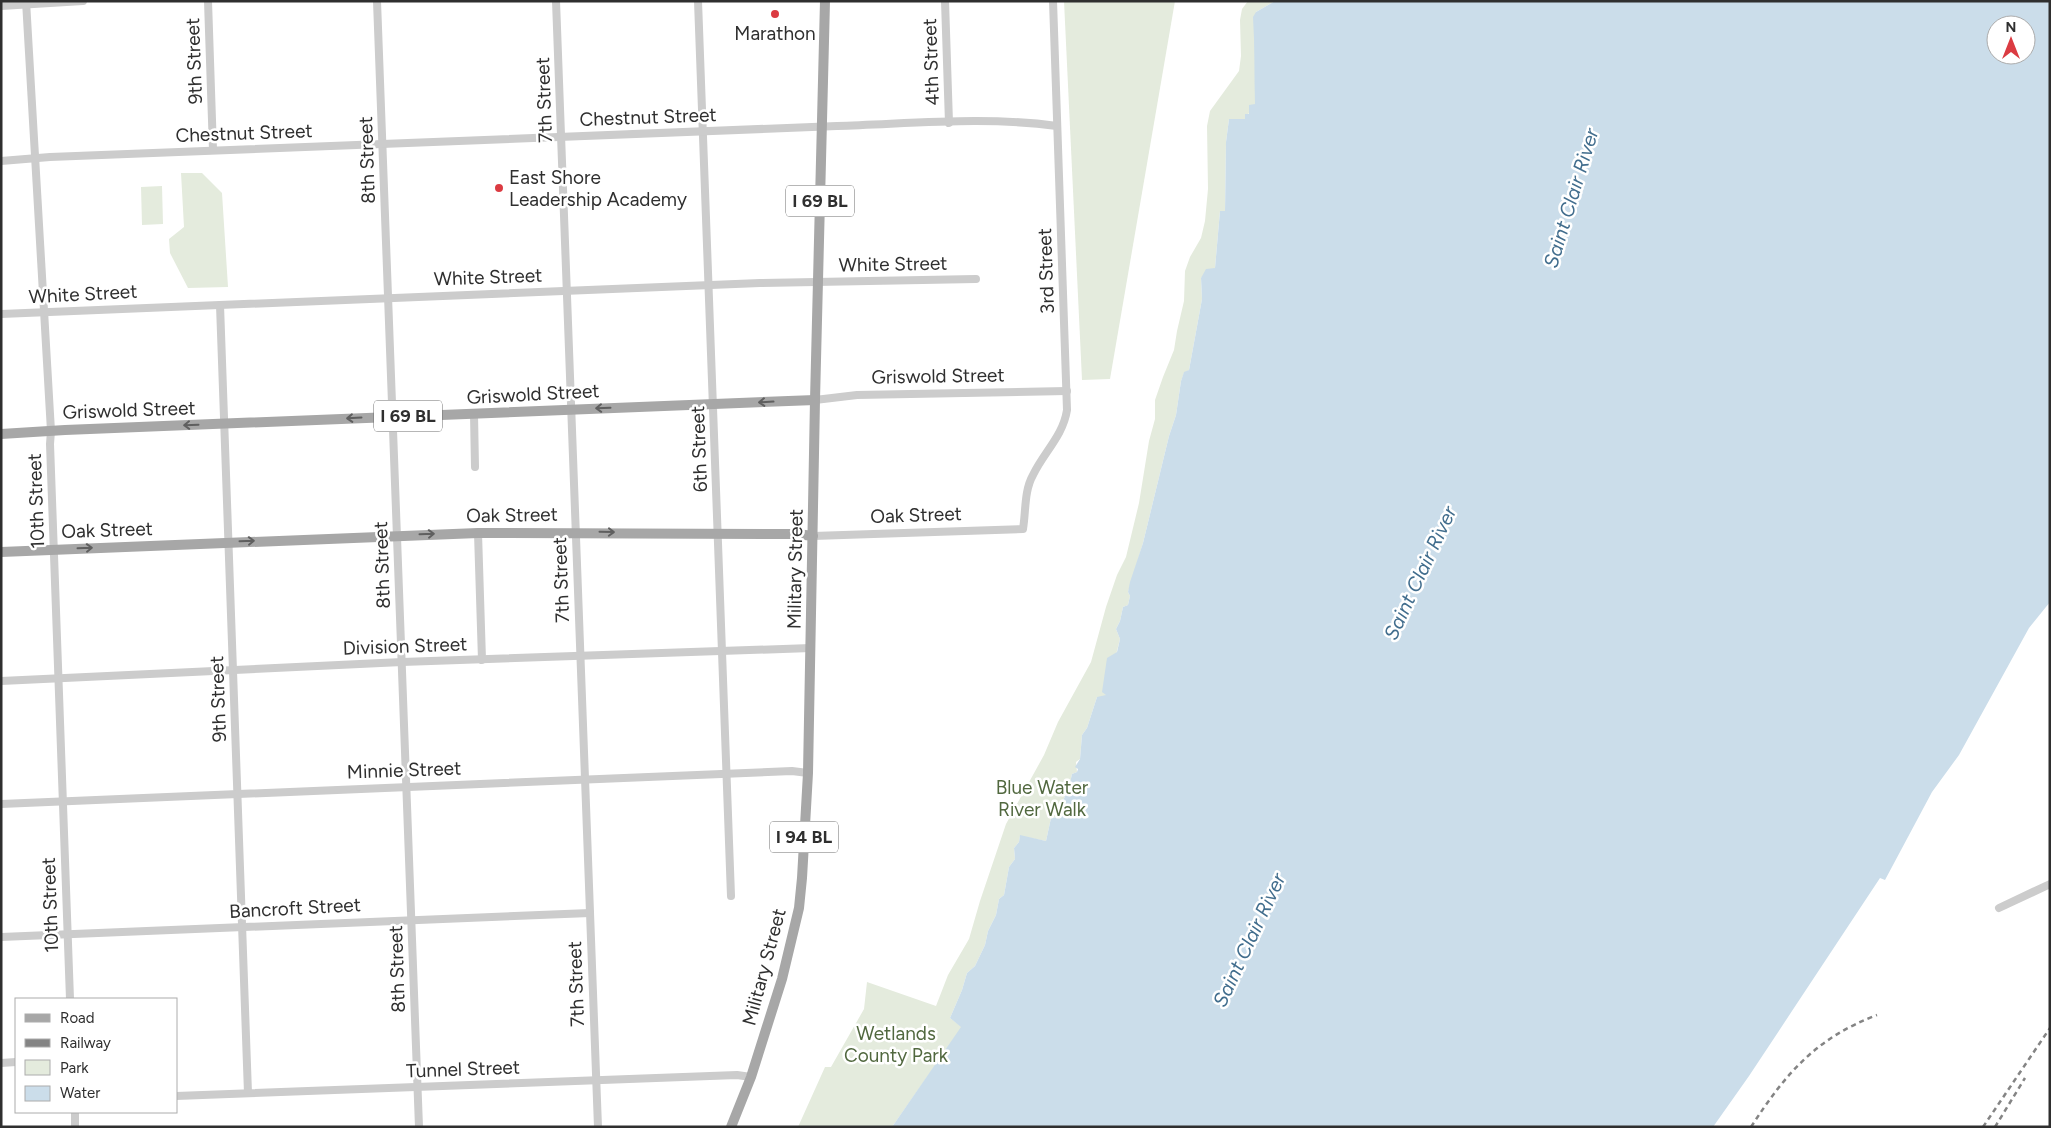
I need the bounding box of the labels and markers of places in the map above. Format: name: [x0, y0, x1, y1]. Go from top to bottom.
marker: Marathon: [769, 8, 781, 20]
place label: Marathon: [734, 22, 816, 45]
place label: East Shore Leadership Academy: [509, 166, 687, 211]
marker: East Shore Leadership Academy: [493, 182, 505, 194]

